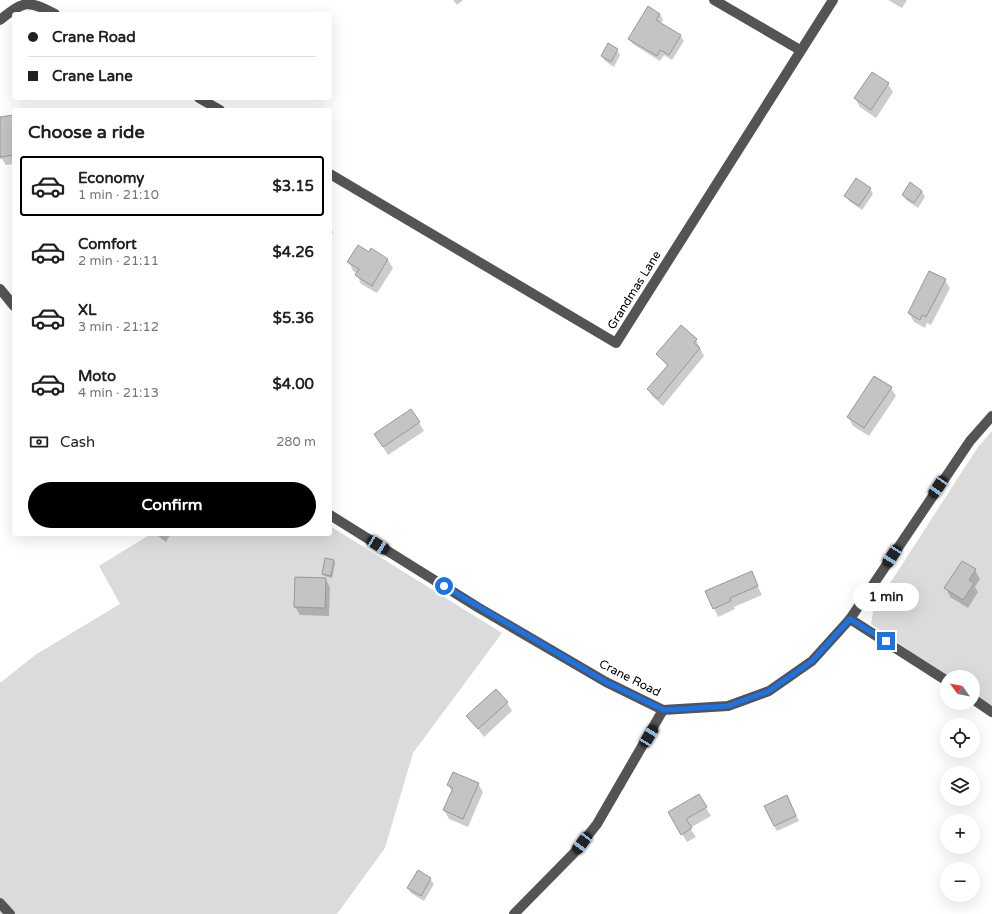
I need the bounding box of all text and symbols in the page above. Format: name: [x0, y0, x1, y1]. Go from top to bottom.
text: Crane Road: [52, 28, 136, 46]
text: Crane Lane: [52, 67, 133, 85]
text: Choose a ride: [28, 121, 145, 143]
icon: car: [30, 168, 66, 204]
text: Economy: [78, 169, 144, 187]
text: $3.15: [273, 177, 314, 195]
text: 1 min · 21:10: [78, 187, 159, 203]
icon: car: [30, 234, 66, 270]
text: Comfort: [78, 235, 137, 253]
text: $4.26: [273, 243, 314, 261]
street label: Grandmas Lane: [604, 248, 664, 332]
text: 2 min · 21:11: [78, 253, 159, 269]
icon: car: [30, 300, 66, 336]
text: XL: [78, 301, 97, 319]
text: $5.36: [273, 309, 314, 327]
text: 3 min · 21:12: [78, 319, 159, 335]
icon: car: [30, 366, 66, 402]
text: Moto: [78, 367, 116, 385]
text: $4.00: [273, 375, 314, 393]
text: 4 min · 21:13: [78, 385, 159, 401]
icon: cash: [28, 431, 50, 453]
text: Cash: [60, 433, 95, 451]
text: 280 m: [276, 434, 316, 450]
car: [926, 474, 950, 500]
button: Confirm: [28, 482, 316, 528]
car: [365, 534, 391, 556]
car: [880, 543, 904, 569]
route start: [435, 577, 453, 595]
callout: 1 min: [853, 583, 919, 611]
text: 1 min: [869, 589, 903, 605]
route end: [877, 632, 895, 650]
street label: Crane Road: [597, 657, 663, 699]
north arrow: [940, 670, 980, 710]
map controls: [940, 670, 980, 902]
button: locate: [940, 718, 980, 758]
car: [638, 723, 660, 749]
button: layers: [940, 766, 980, 806]
button: +: [940, 814, 980, 854]
car: [570, 830, 594, 856]
button: −: [940, 862, 980, 902]

